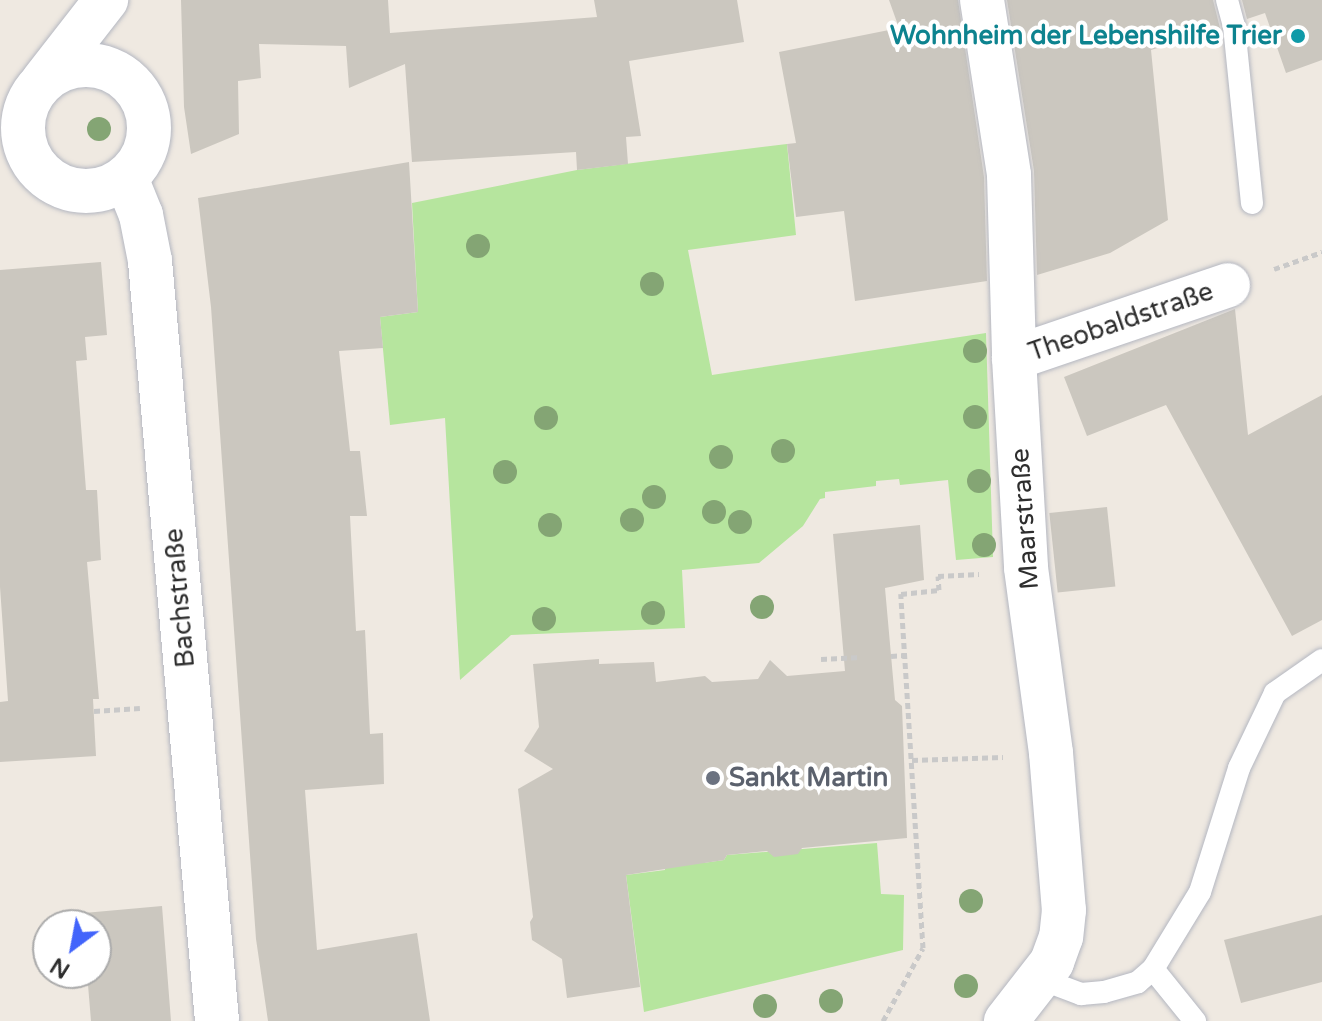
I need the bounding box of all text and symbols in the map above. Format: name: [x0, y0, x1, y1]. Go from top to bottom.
place label: Wohnheim der Lebenshilfe Trier: [890, 20, 1282, 52]
marker: Wohnheim der Lebenshilfe Trier: [1289, 27, 1307, 45]
street label: Theobaldstraße: [1025, 276, 1217, 368]
street label: Maarstraße: [1004, 447, 1046, 591]
street label: Bachstraße: [158, 527, 202, 669]
place label: Sankt Martin: [729, 762, 888, 794]
marker: Sankt Martin: [704, 769, 722, 787]
north arrow: [32, 909, 112, 989]
text: N: [46, 952, 75, 983]

